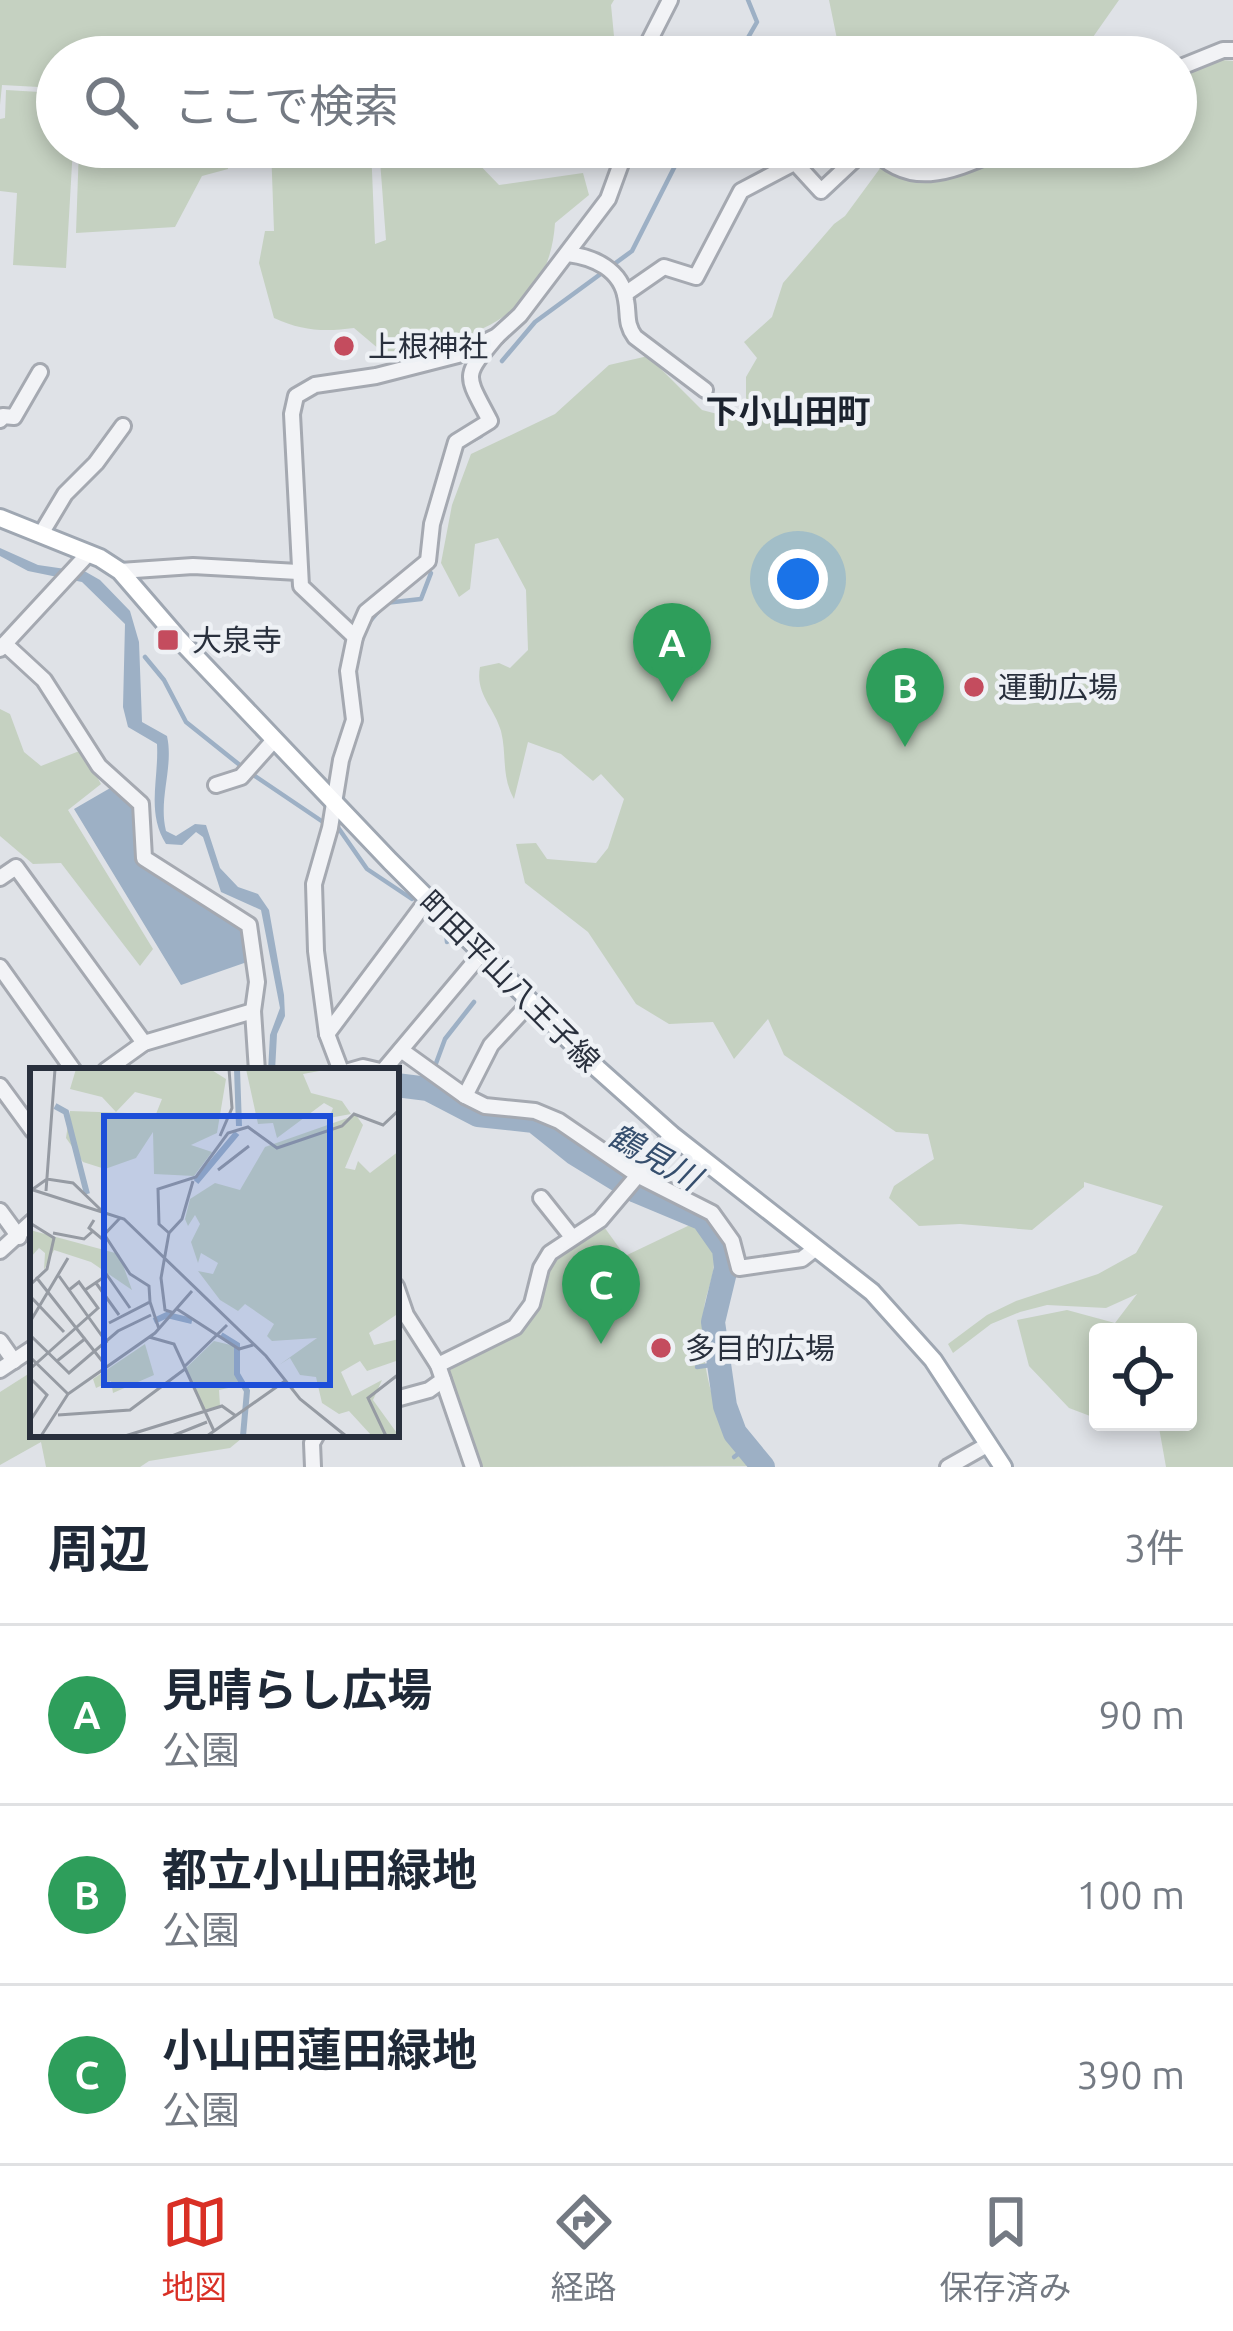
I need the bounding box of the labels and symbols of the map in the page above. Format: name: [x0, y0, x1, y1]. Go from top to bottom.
place label: 上根神社: [368, 329, 488, 363]
marker: 上根神社: [331, 333, 357, 359]
district label: 下小山田町: [706, 392, 871, 429]
your location: [768, 549, 828, 609]
pin: A: [633, 603, 711, 702]
place label: 大泉寺: [192, 623, 282, 657]
marker: 大泉寺: [155, 627, 181, 653]
pin: B: [866, 648, 944, 747]
place label: 運動広場: [998, 670, 1118, 704]
marker: 運動広場: [961, 674, 987, 700]
street label: 町田平山八王子線: [413, 884, 607, 1078]
inset map: [30, 1068, 399, 1437]
water label: 鶴見川: [603, 1116, 710, 1198]
pin: C: [562, 1245, 640, 1344]
place label: 多目的広場: [685, 1331, 835, 1365]
marker: 多目的広場: [648, 1335, 674, 1361]

